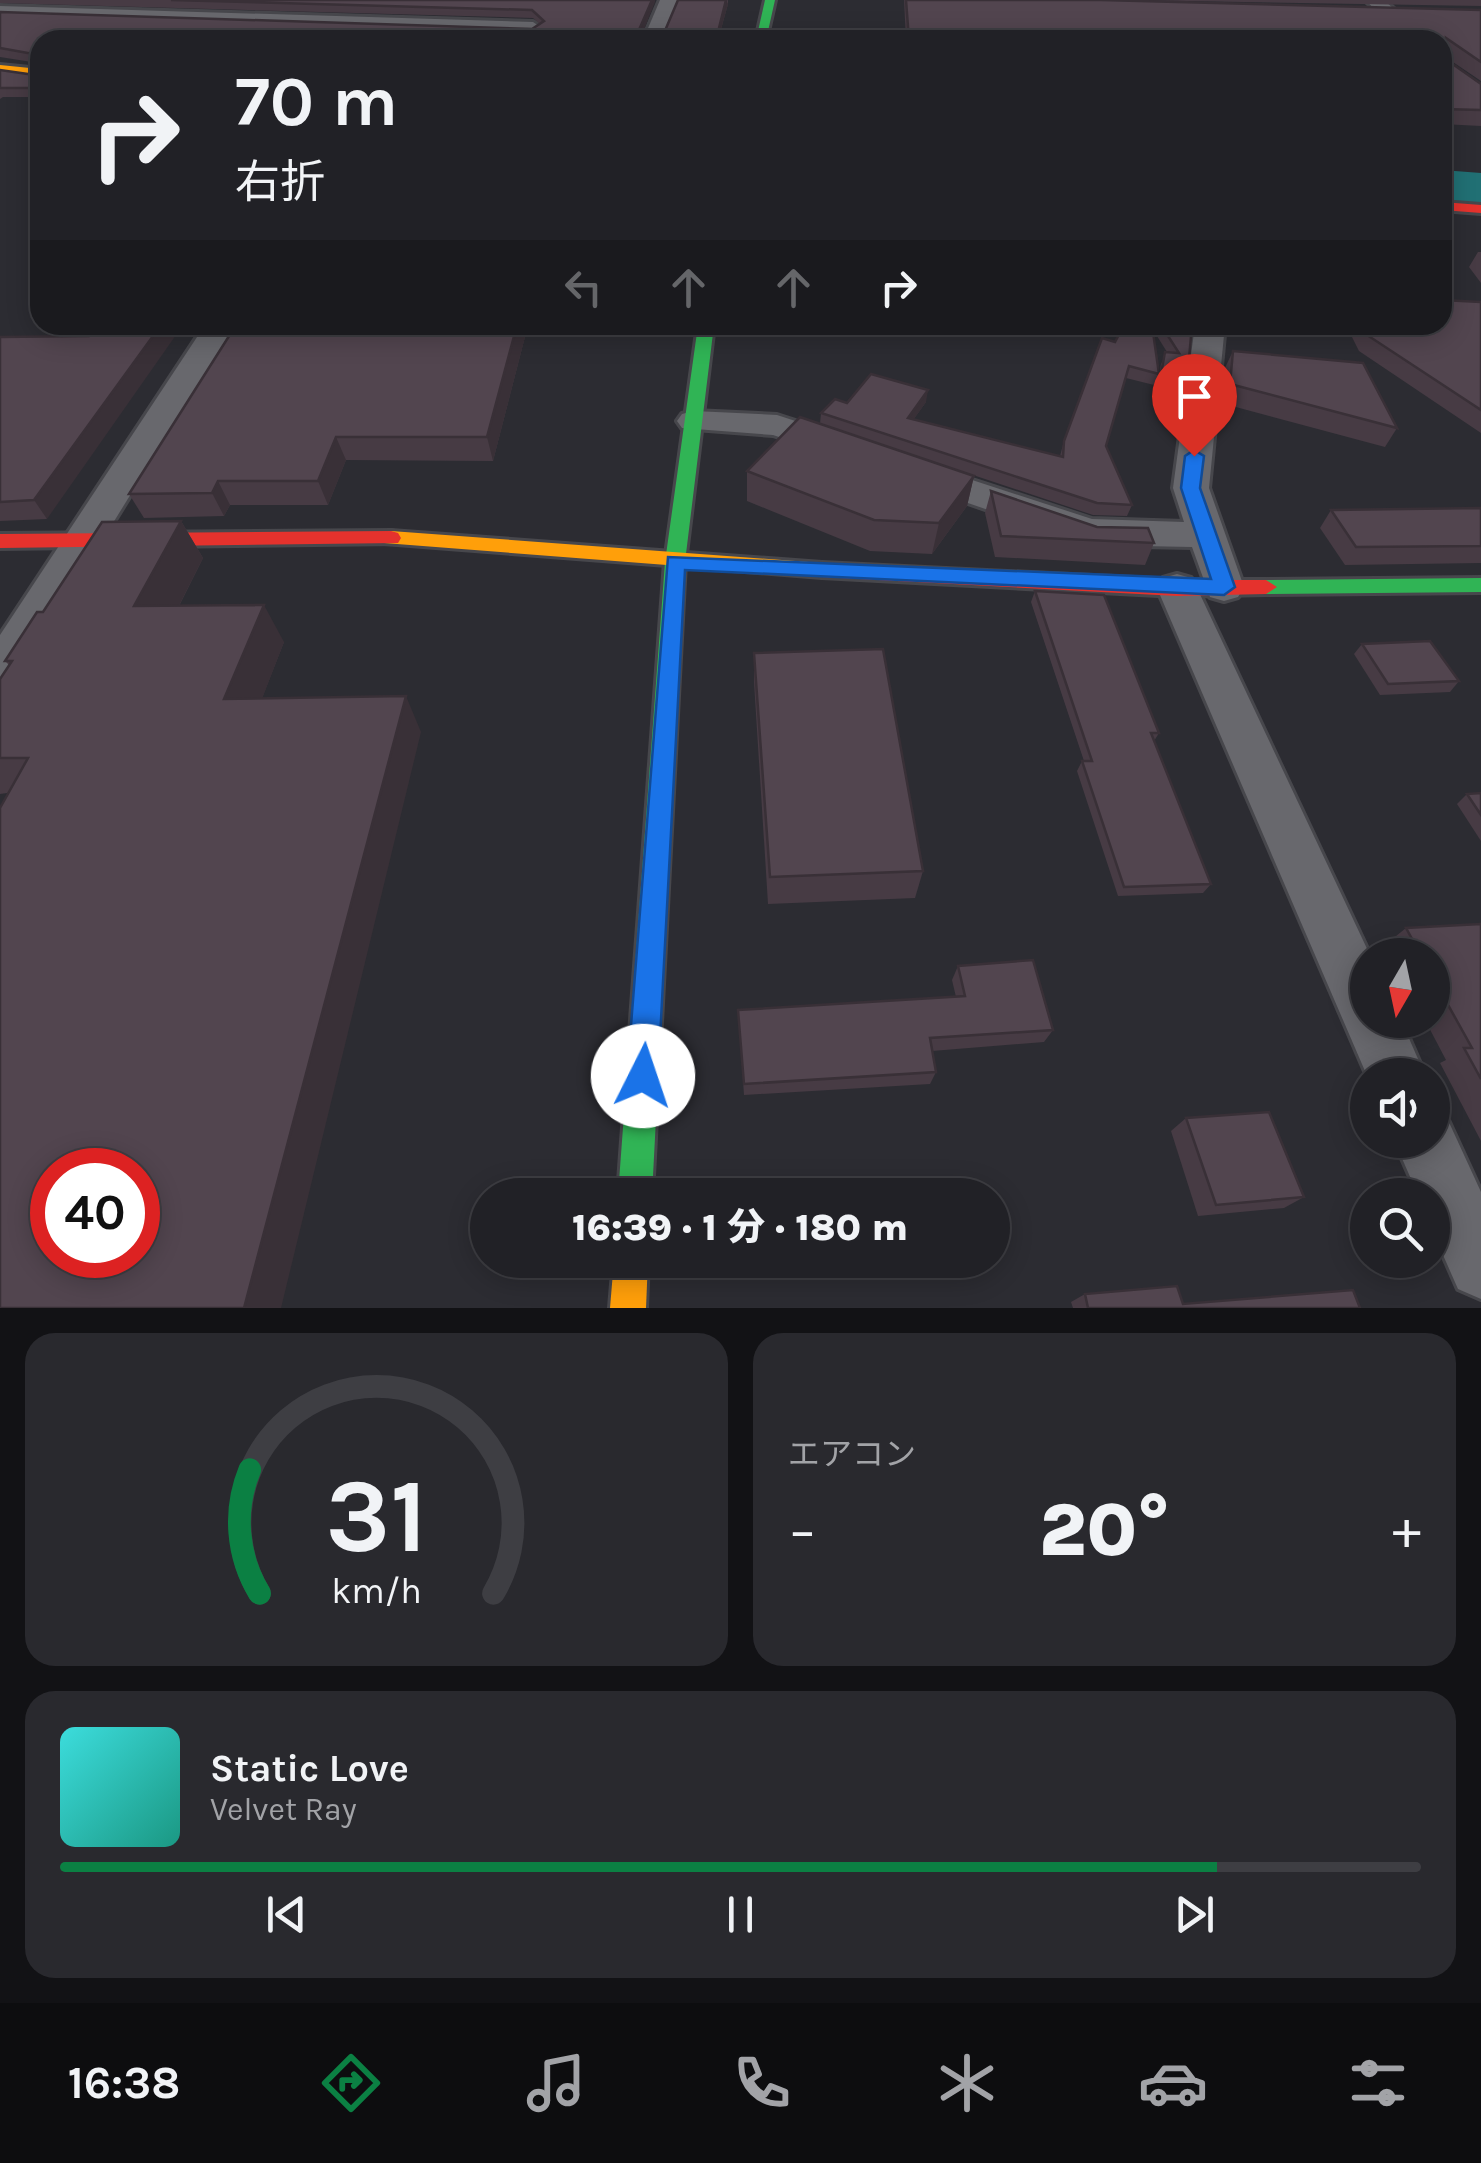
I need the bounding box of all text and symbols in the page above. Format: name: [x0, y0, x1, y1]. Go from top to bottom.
text: 70 m: [235, 61, 398, 143]
icon: right: [70, 70, 200, 200]
text: 右折: [235, 156, 325, 208]
icon: left: [556, 260, 611, 315]
icon: ahead: [661, 260, 716, 315]
icon: ahead: [766, 260, 821, 315]
icon: right: [871, 260, 926, 315]
pin: [1152, 354, 1237, 457]
icon: arrive: [1167, 369, 1222, 424]
north arrow: [1350, 938, 1450, 1038]
map controls: [1350, 938, 1450, 1278]
position arrow: [591, 1024, 695, 1128]
button: sound: [1350, 1058, 1450, 1158]
speed limit sign: 40: [30, 1148, 160, 1278]
button: search: [1350, 1178, 1450, 1278]
text: 16:39 · 1 分 · 180 m: [572, 1205, 908, 1250]
text: エアコン: [788, 1436, 916, 1473]
text: 31: [326, 1456, 427, 1577]
text: 20°: [1039, 1486, 1170, 1574]
text: −: [788, 1498, 817, 1562]
text: +: [1392, 1498, 1421, 1562]
text: km/h: [331, 1570, 422, 1612]
text: Static Love: [210, 1746, 409, 1791]
text: Velvet Ray: [210, 1791, 357, 1828]
icon: previous: [259, 1887, 314, 1942]
icon: pause: [713, 1887, 768, 1942]
icon: next: [1167, 1887, 1222, 1942]
icon: directions: [316, 2048, 386, 2118]
icon: music: [521, 2048, 591, 2118]
icon: phone: [727, 2048, 797, 2118]
icon: climate: [932, 2048, 1002, 2118]
icon: car: [1138, 2048, 1208, 2118]
icon: filters: [1343, 2048, 1413, 2118]
text: 16:38: [68, 2057, 180, 2109]

